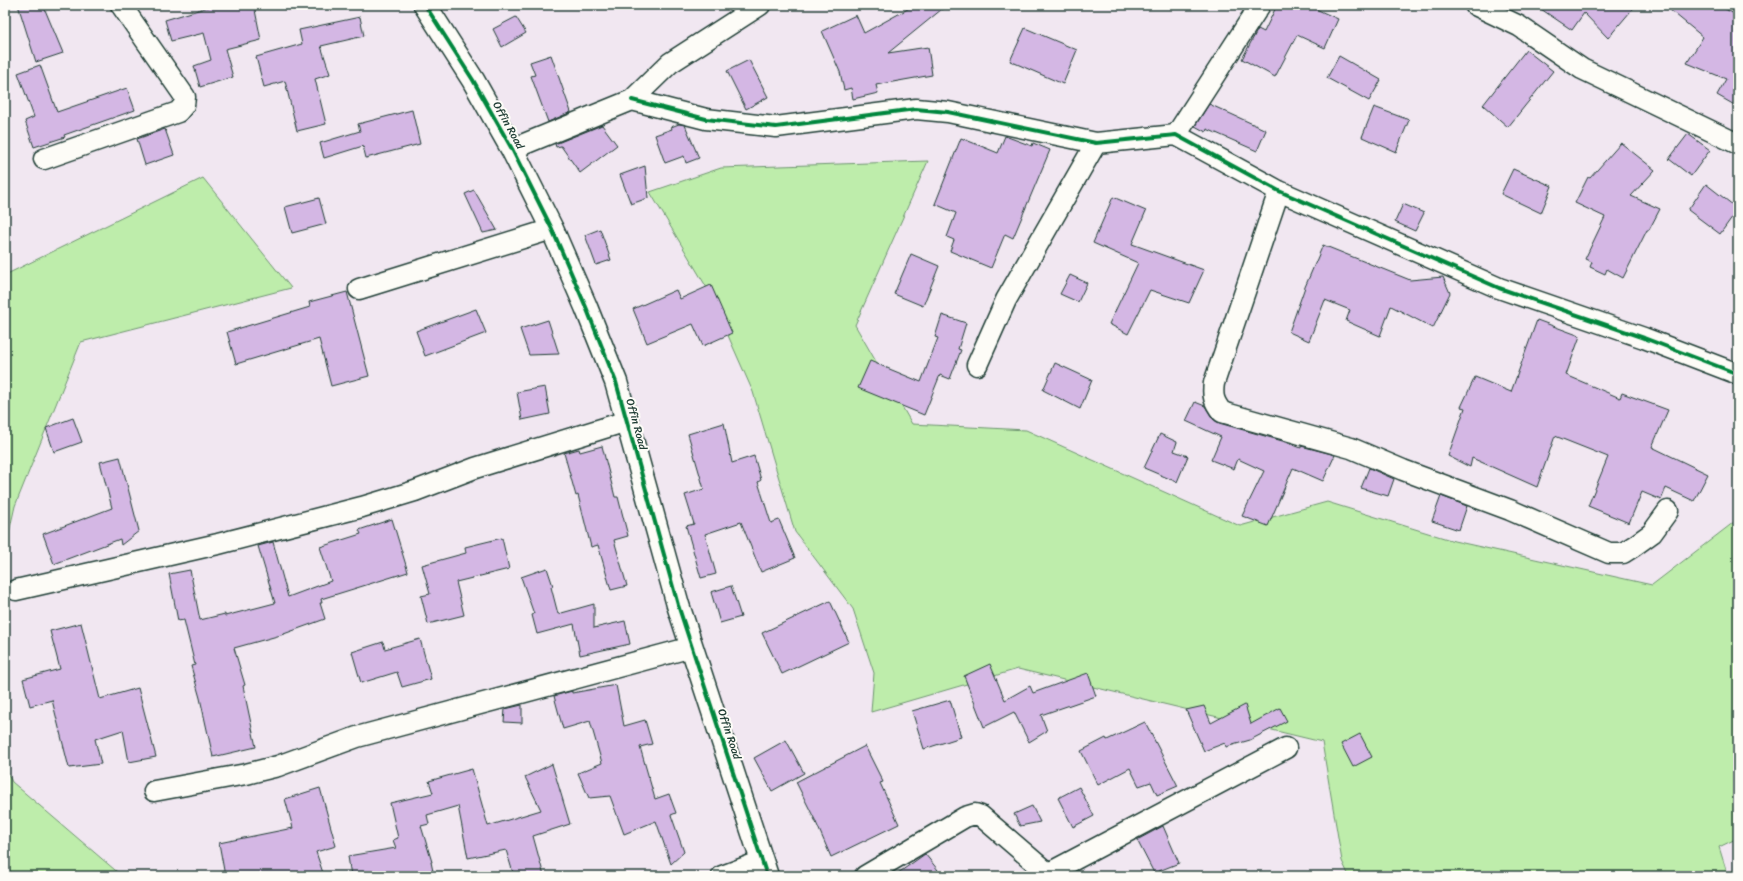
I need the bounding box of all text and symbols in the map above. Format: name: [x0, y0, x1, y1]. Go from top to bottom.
street label: Offin Road: [488, 98, 530, 154]
street label: Offin Road: [621, 396, 653, 453]
street label: Offin Road: [712, 706, 747, 763]

